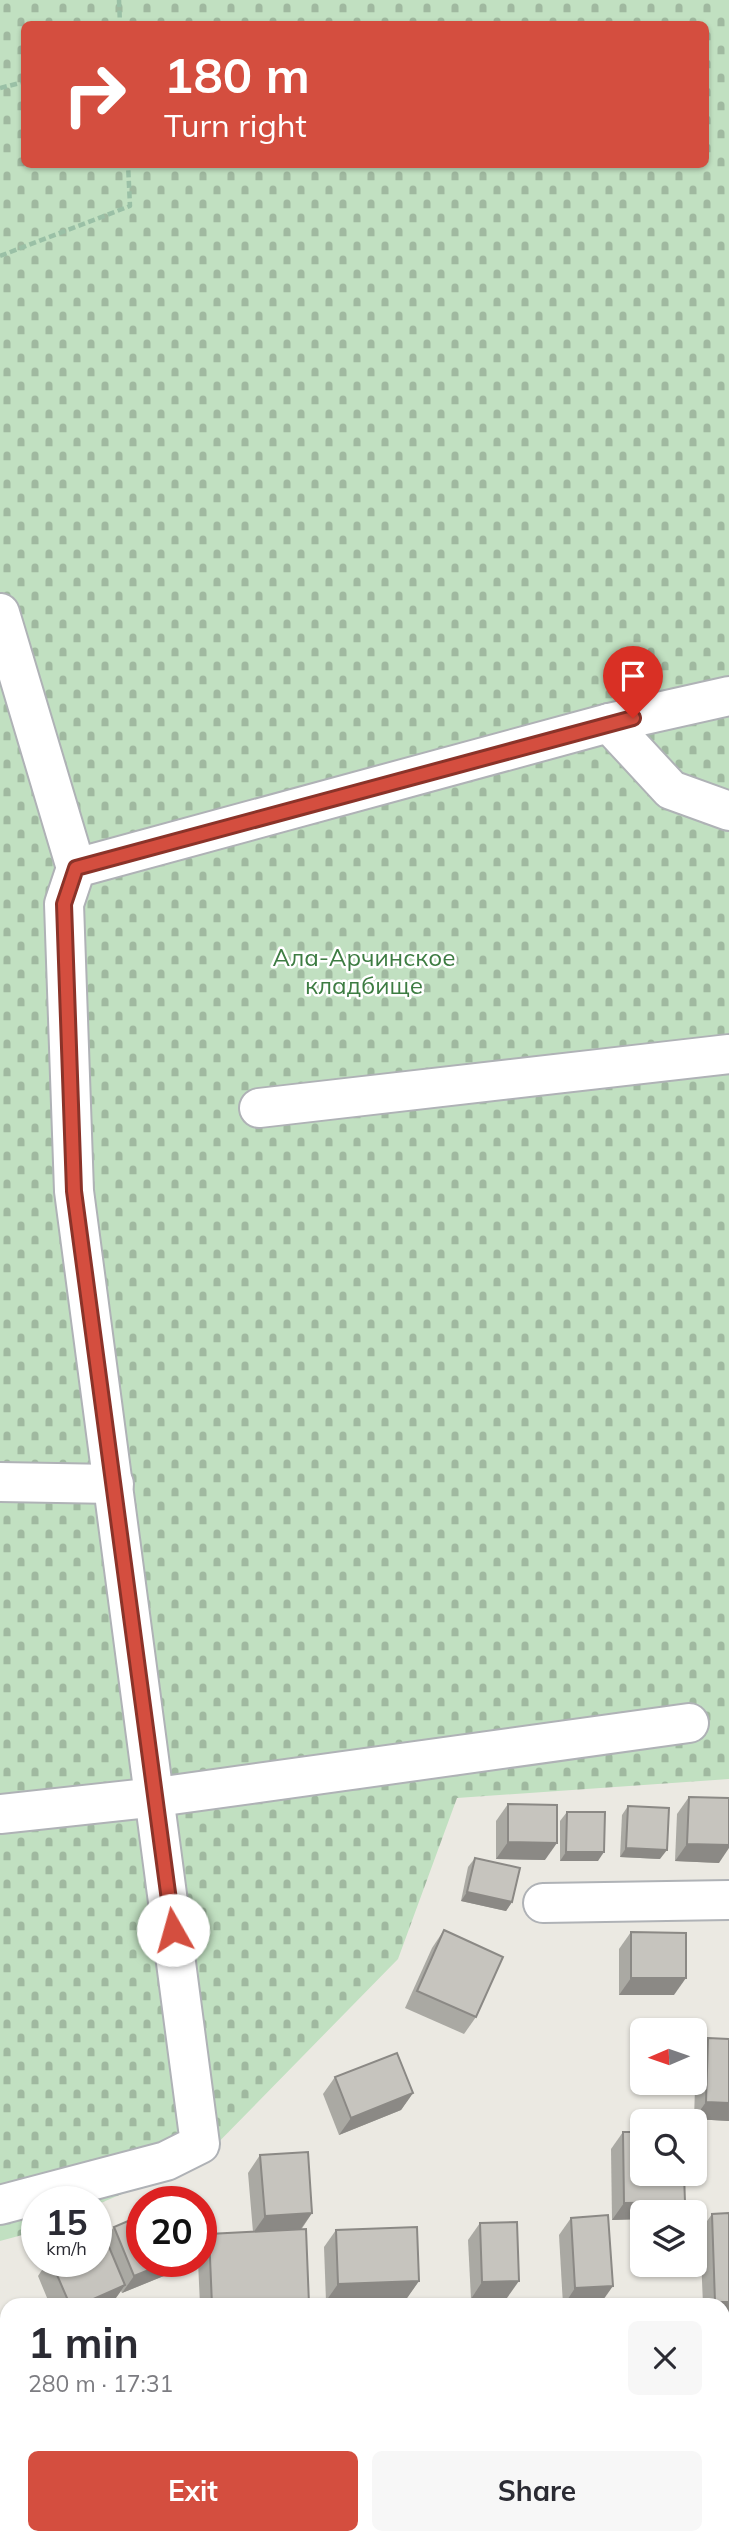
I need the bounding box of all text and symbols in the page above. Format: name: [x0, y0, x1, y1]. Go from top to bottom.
text: 180 m: [164, 44, 310, 105]
icon: right: [49, 49, 140, 140]
text: Turn right: [164, 105, 307, 145]
pin: [603, 646, 663, 718]
icon: arrive: [614, 657, 652, 695]
park label: Ала-Арчинское кладбище: [273, 942, 455, 1000]
position arrow: [136, 1893, 210, 1967]
north arrow: [630, 2018, 707, 2095]
map controls: [630, 2018, 707, 2277]
button: search: [630, 2109, 707, 2186]
speed limit sign: 20: [126, 2186, 217, 2277]
text: 15: [45, 2200, 88, 2244]
button: layers: [630, 2200, 707, 2277]
text: km/h: [46, 2237, 87, 2260]
text: 1 min: [28, 2316, 139, 2369]
button: close: [628, 2321, 702, 2395]
text: 280 m · 17:31: [28, 2369, 173, 2398]
button: Exit: [28, 2451, 358, 2531]
button: Share: [372, 2451, 702, 2531]

